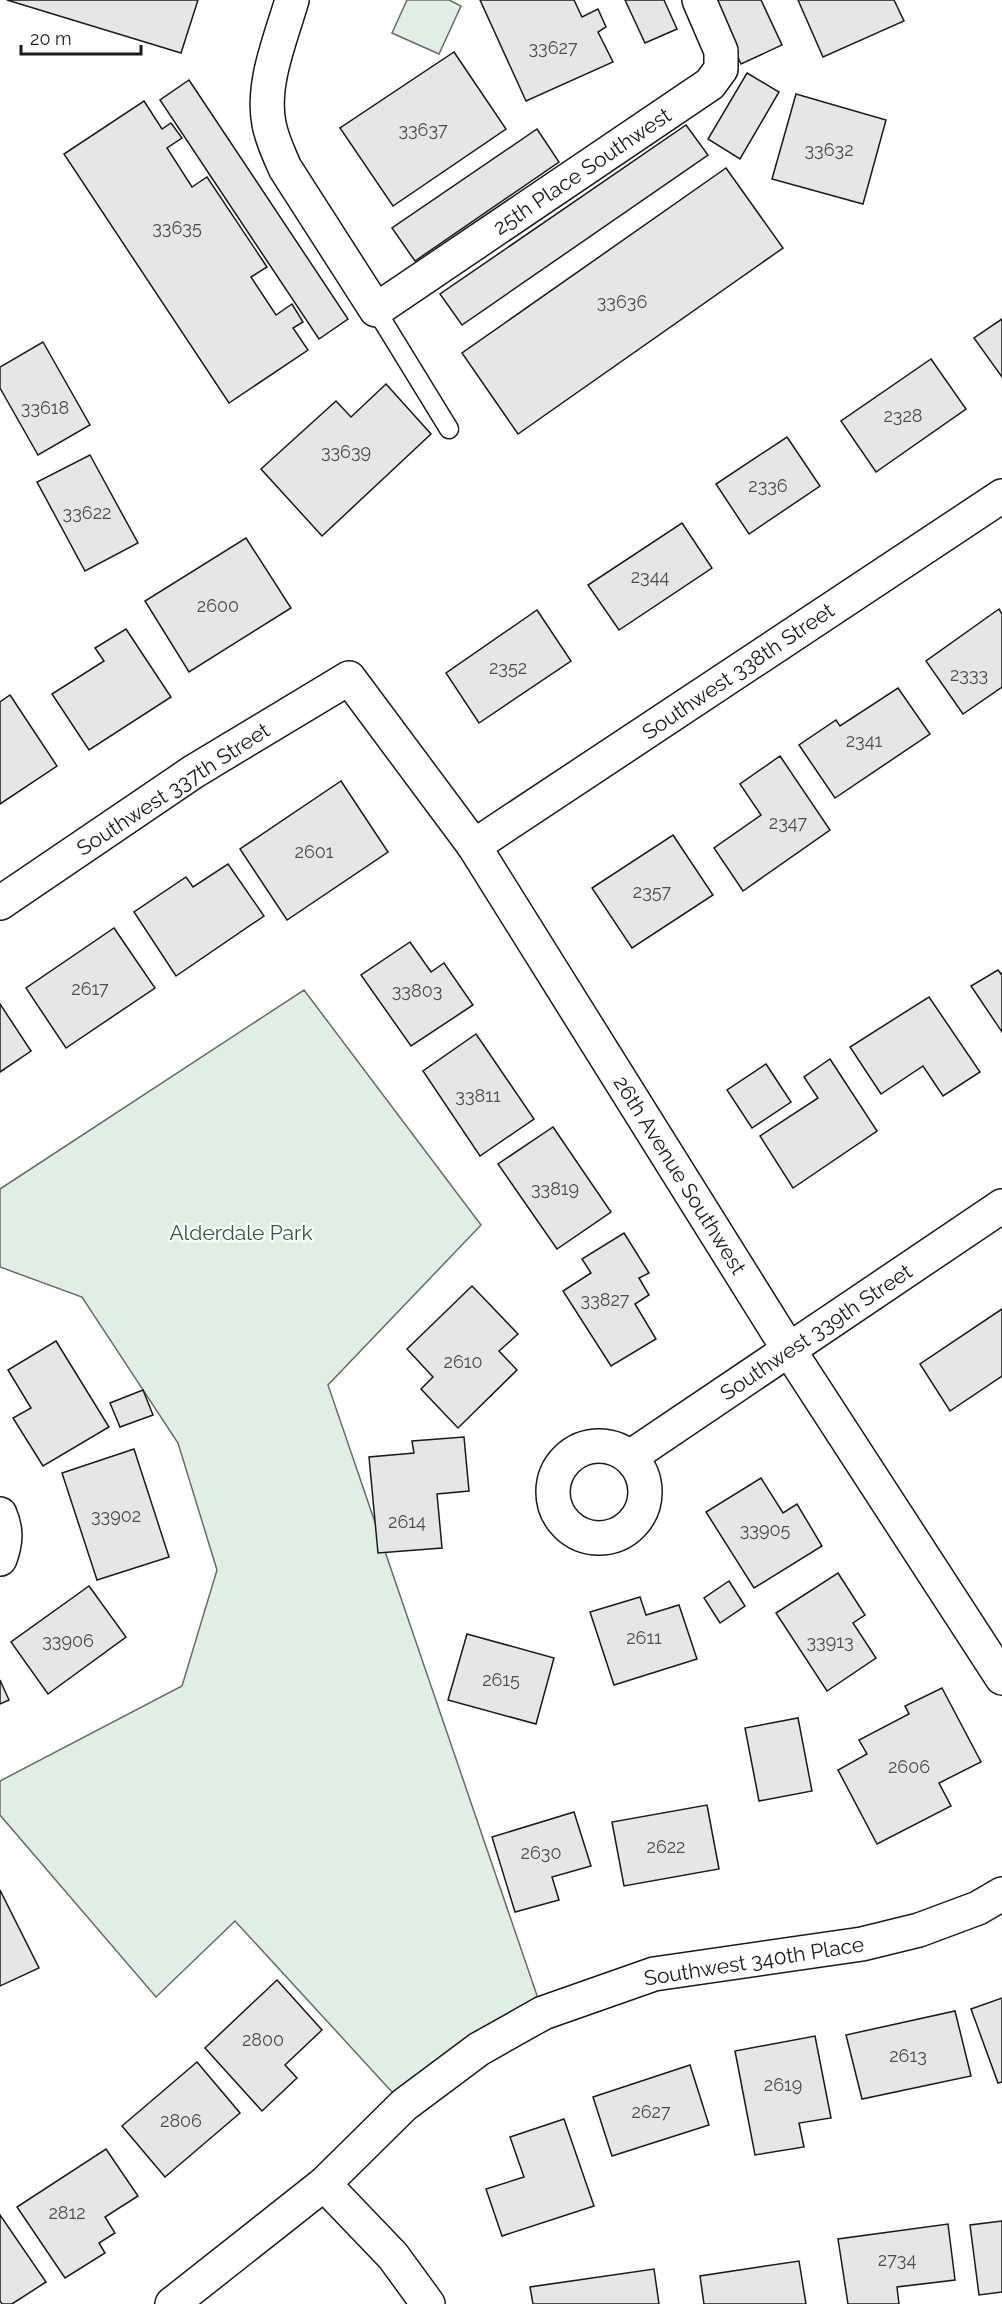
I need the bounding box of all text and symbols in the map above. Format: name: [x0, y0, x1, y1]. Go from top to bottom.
scale bar: [21, 18, 141, 56]
text: 20 m: [30, 28, 72, 49]
house number: 33627: [528, 37, 578, 58]
street label: 25th Place Southwest: [488, 102, 676, 240]
house number: 33637: [398, 119, 448, 140]
house number: 33632: [804, 139, 854, 160]
house number: 33635: [152, 217, 202, 238]
house number: 33636: [597, 291, 647, 312]
house number: 33618: [21, 397, 69, 418]
house number: 2328: [883, 405, 923, 426]
house number: 33639: [321, 441, 371, 462]
house number: 2336: [748, 475, 788, 496]
house number: 33622: [63, 502, 111, 523]
house number: 2344: [631, 566, 669, 587]
house number: 2600: [197, 595, 239, 616]
street label: Southwest 338th Street: [637, 597, 839, 745]
house number: 2352: [489, 657, 527, 678]
house number: 2333: [950, 664, 988, 685]
street label: Southwest 337th Street: [72, 717, 274, 861]
house number: 2341: [846, 730, 883, 751]
house number: 2347: [769, 812, 808, 833]
house number: 2601: [295, 841, 334, 862]
house number: 2357: [633, 881, 672, 902]
house number: 2617: [71, 978, 109, 999]
house number: 33803: [392, 980, 442, 1001]
street label: 26th Avenue Southwest: [609, 1071, 751, 1279]
house number: 33811: [455, 1085, 501, 1106]
house number: 33819: [531, 1178, 579, 1199]
park label: Alderdale Park: [169, 1220, 313, 1245]
street label: Southwest 339th Street: [715, 1258, 917, 1406]
house number: 33827: [581, 1289, 630, 1310]
house number: 2610: [444, 1351, 482, 1372]
house number: 33902: [91, 1505, 141, 1526]
house number: 2614: [388, 1511, 426, 1532]
house number: 33905: [740, 1519, 790, 1540]
house number: 2611: [626, 1627, 662, 1648]
house number: 33906: [42, 1630, 94, 1651]
house number: 33913: [806, 1631, 854, 1652]
house number: 2615: [482, 1669, 520, 1690]
house number: 2606: [888, 1756, 930, 1777]
house number: 2622: [647, 1836, 686, 1857]
house number: 2630: [521, 1842, 561, 1863]
street label: Southwest 340th Place: [642, 1931, 866, 1991]
house number: 2800: [242, 2029, 284, 2050]
house number: 2613: [889, 2045, 927, 2066]
house number: 2619: [764, 2074, 802, 2095]
house number: 2627: [631, 2101, 671, 2122]
house number: 2806: [160, 2110, 202, 2131]
house number: 2812: [48, 2202, 86, 2223]
house number: 2734: [878, 2249, 916, 2270]

